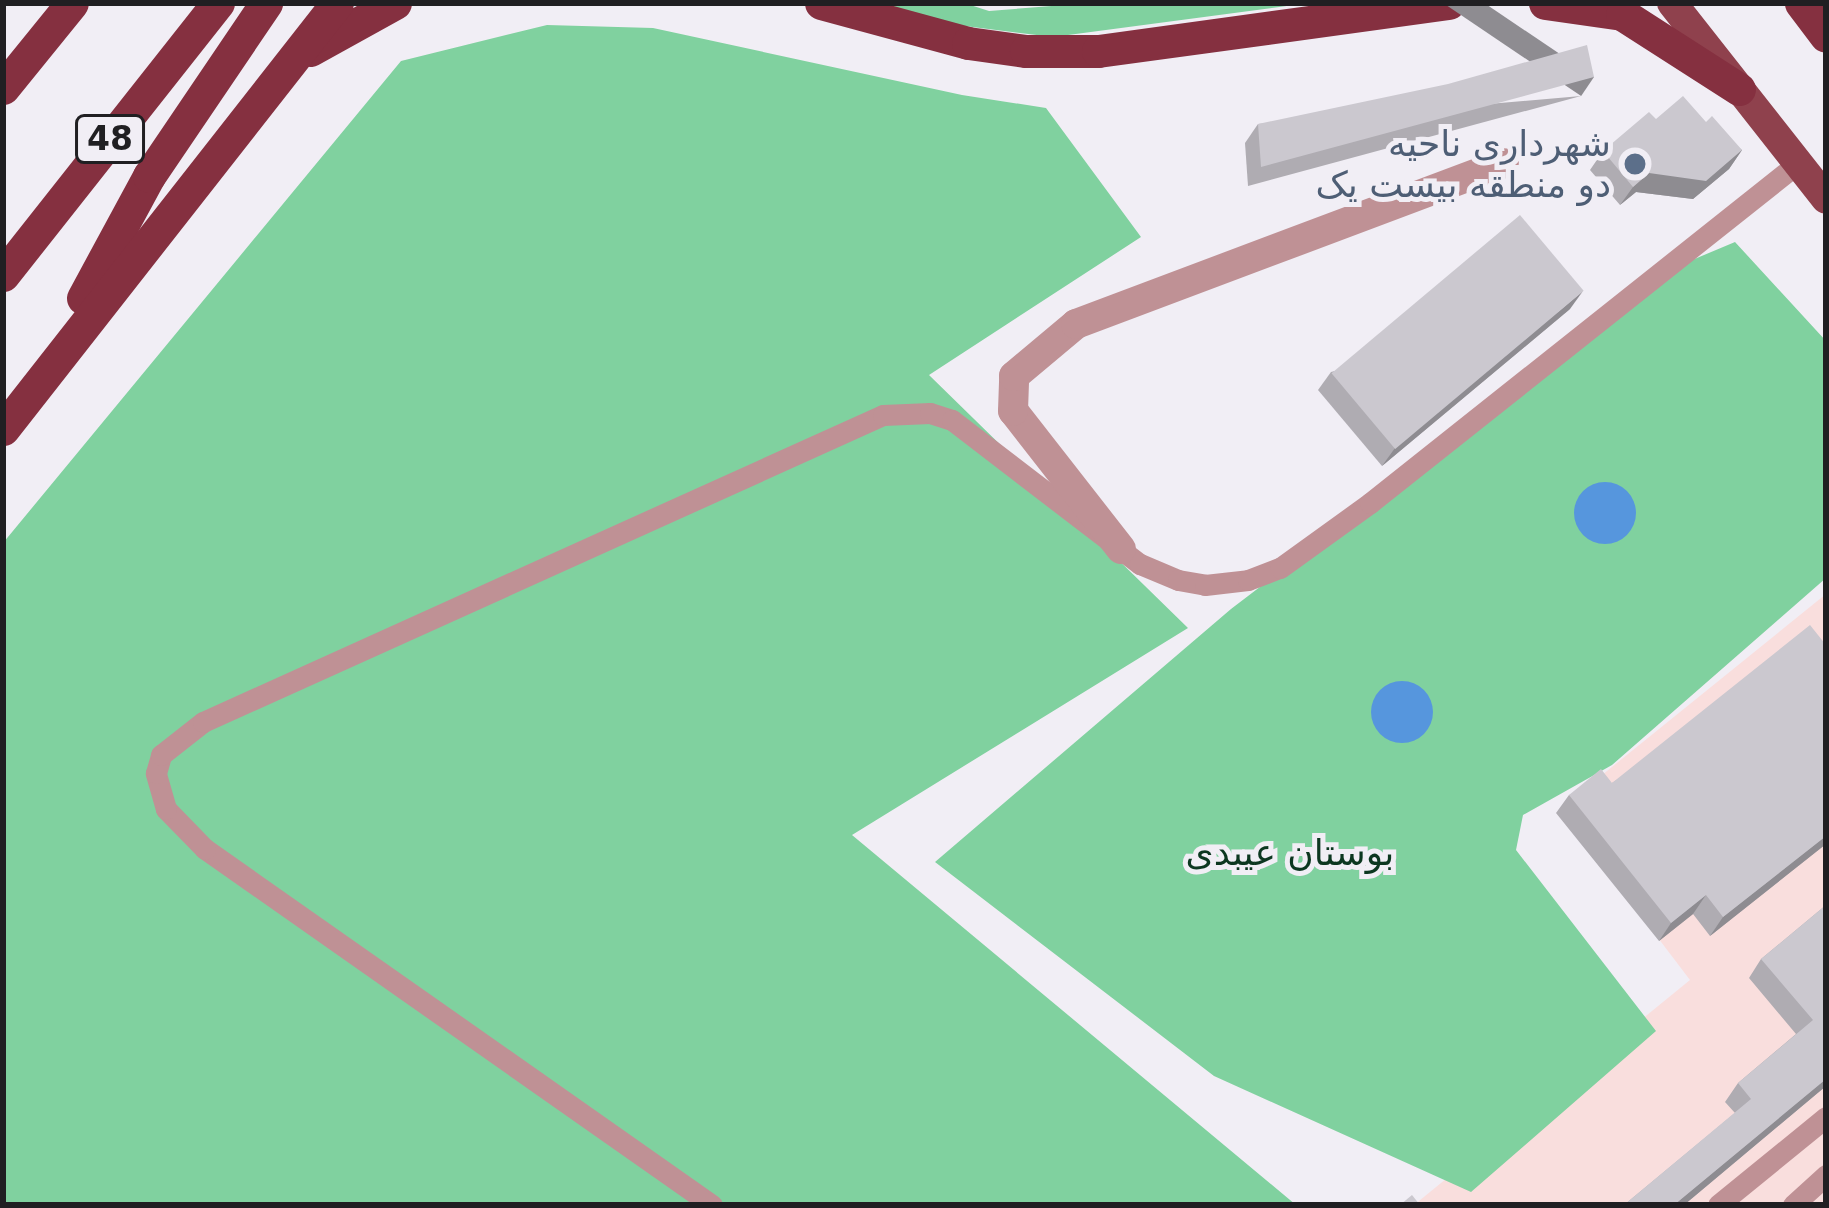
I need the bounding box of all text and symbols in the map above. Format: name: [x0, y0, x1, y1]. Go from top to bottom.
road number: 48: [74, 112, 146, 166]
place label: شهرداری ناحیه دو منطقه بیست یک: [1315, 121, 1611, 206]
marker: شهرداری ناحیه دو منطقه بیست یک: [1622, 151, 1648, 177]
park label: بوستان عیبدی: [1186, 831, 1394, 875]

